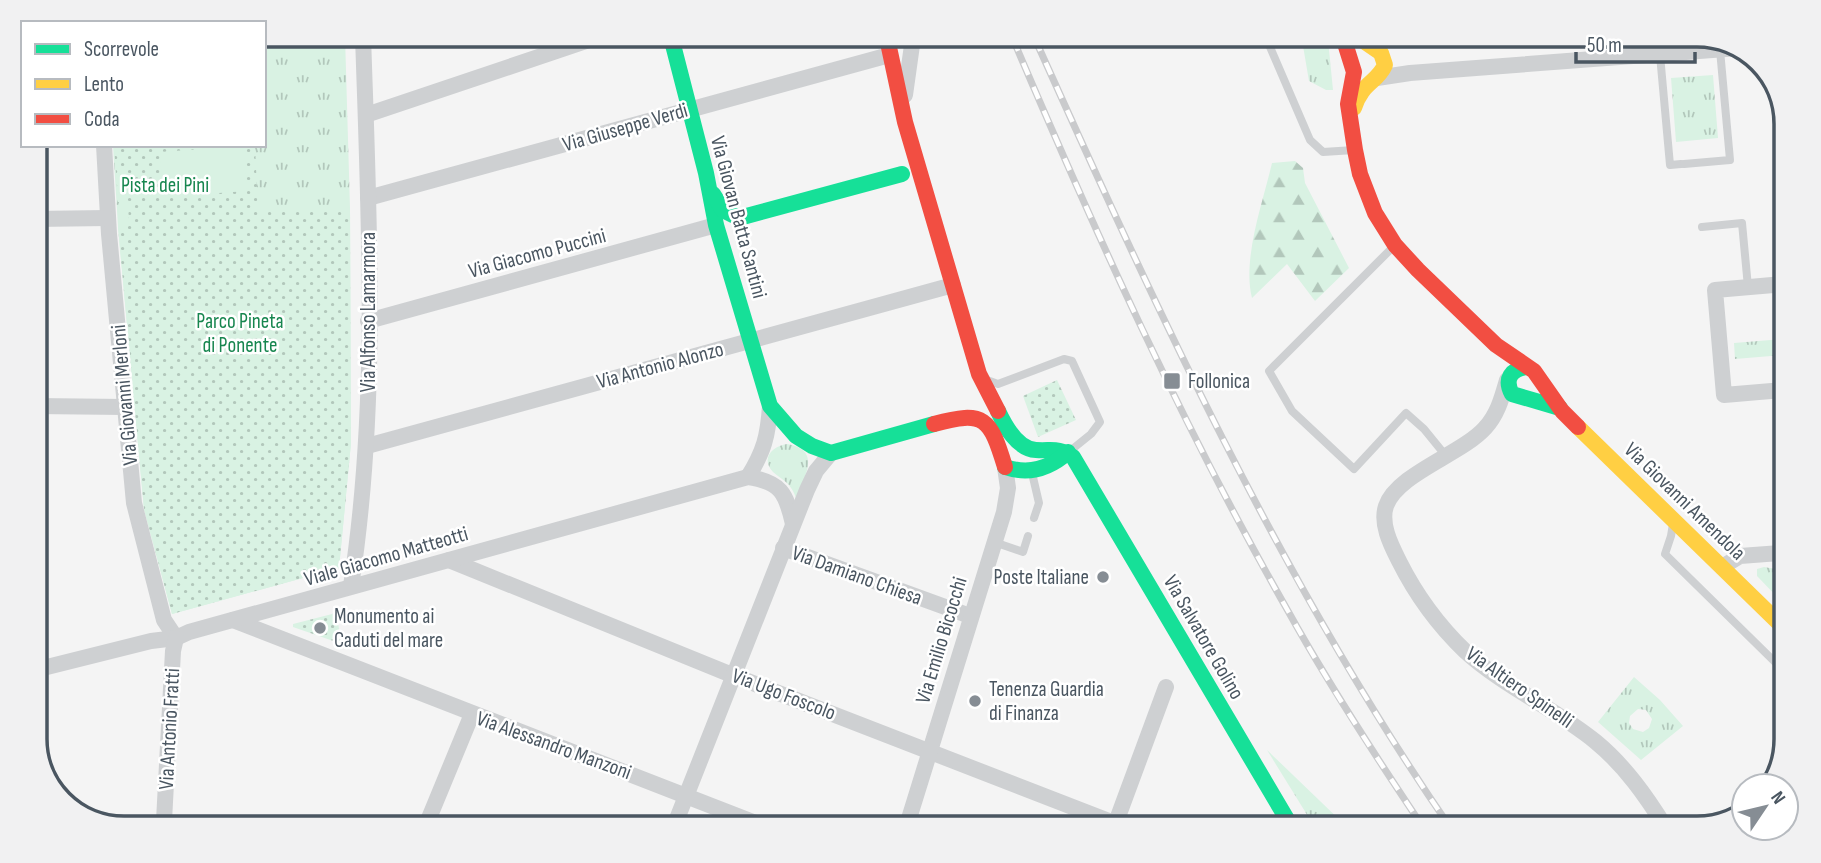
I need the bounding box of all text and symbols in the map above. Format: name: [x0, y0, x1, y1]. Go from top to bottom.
legend: [21, 21, 266, 147]
scale bar: [1576, 21, 1695, 65]
text: 50 m: [1587, 33, 1622, 58]
text: Scorrevole: [84, 37, 159, 62]
text: Lento: [84, 72, 124, 97]
street label: Via Giuseppe Verdi: [560, 98, 690, 157]
text: Coda: [84, 107, 120, 132]
street label: Via Giovan Batta Santini: [705, 133, 772, 301]
park label: Pista dei Pini: [121, 173, 209, 198]
street label: Via Giacomo Puccini: [466, 223, 608, 284]
street label: Via Alfonso Lamarmora: [356, 232, 381, 392]
park label: Parco Pineta di Ponente: [196, 309, 284, 358]
street label: Via Giovanni Merloni: [106, 323, 143, 466]
street label: Via Antonio Alonzo: [594, 337, 726, 394]
place label: Follonica: [1188, 369, 1250, 394]
marker: Follonica: [1162, 371, 1182, 391]
street label: Via Giovanni Amendola: [1619, 437, 1750, 565]
street label: Viale Giacomo Matteotti: [301, 521, 471, 592]
street label: Via Damiano Chiesa: [788, 540, 925, 611]
place label: Poste Italiane: [993, 565, 1089, 590]
marker: Poste Italiane: [1095, 569, 1111, 585]
street label: Via Salvatore Golino: [1158, 571, 1249, 704]
street label: Via Emilio Bicocchi: [910, 574, 973, 706]
place label: Monumento ai Caduti del mare: [334, 604, 443, 653]
marker: Monumento ai Caduti del mare: [312, 620, 328, 636]
street label: Via Altiero Spinelli: [1461, 641, 1578, 734]
street label: Via Ugo Foscolo: [728, 663, 839, 726]
street label: Via Antonio Fratti: [154, 668, 185, 790]
place label: Tenenza Guardia di Finanza: [989, 677, 1104, 726]
marker: Tenenza Guardia di Finanza: [967, 693, 983, 709]
street label: Via Alessandro Manzoni: [473, 706, 635, 785]
north arrow: [1730, 772, 1800, 842]
text: N: [1765, 787, 1790, 809]

